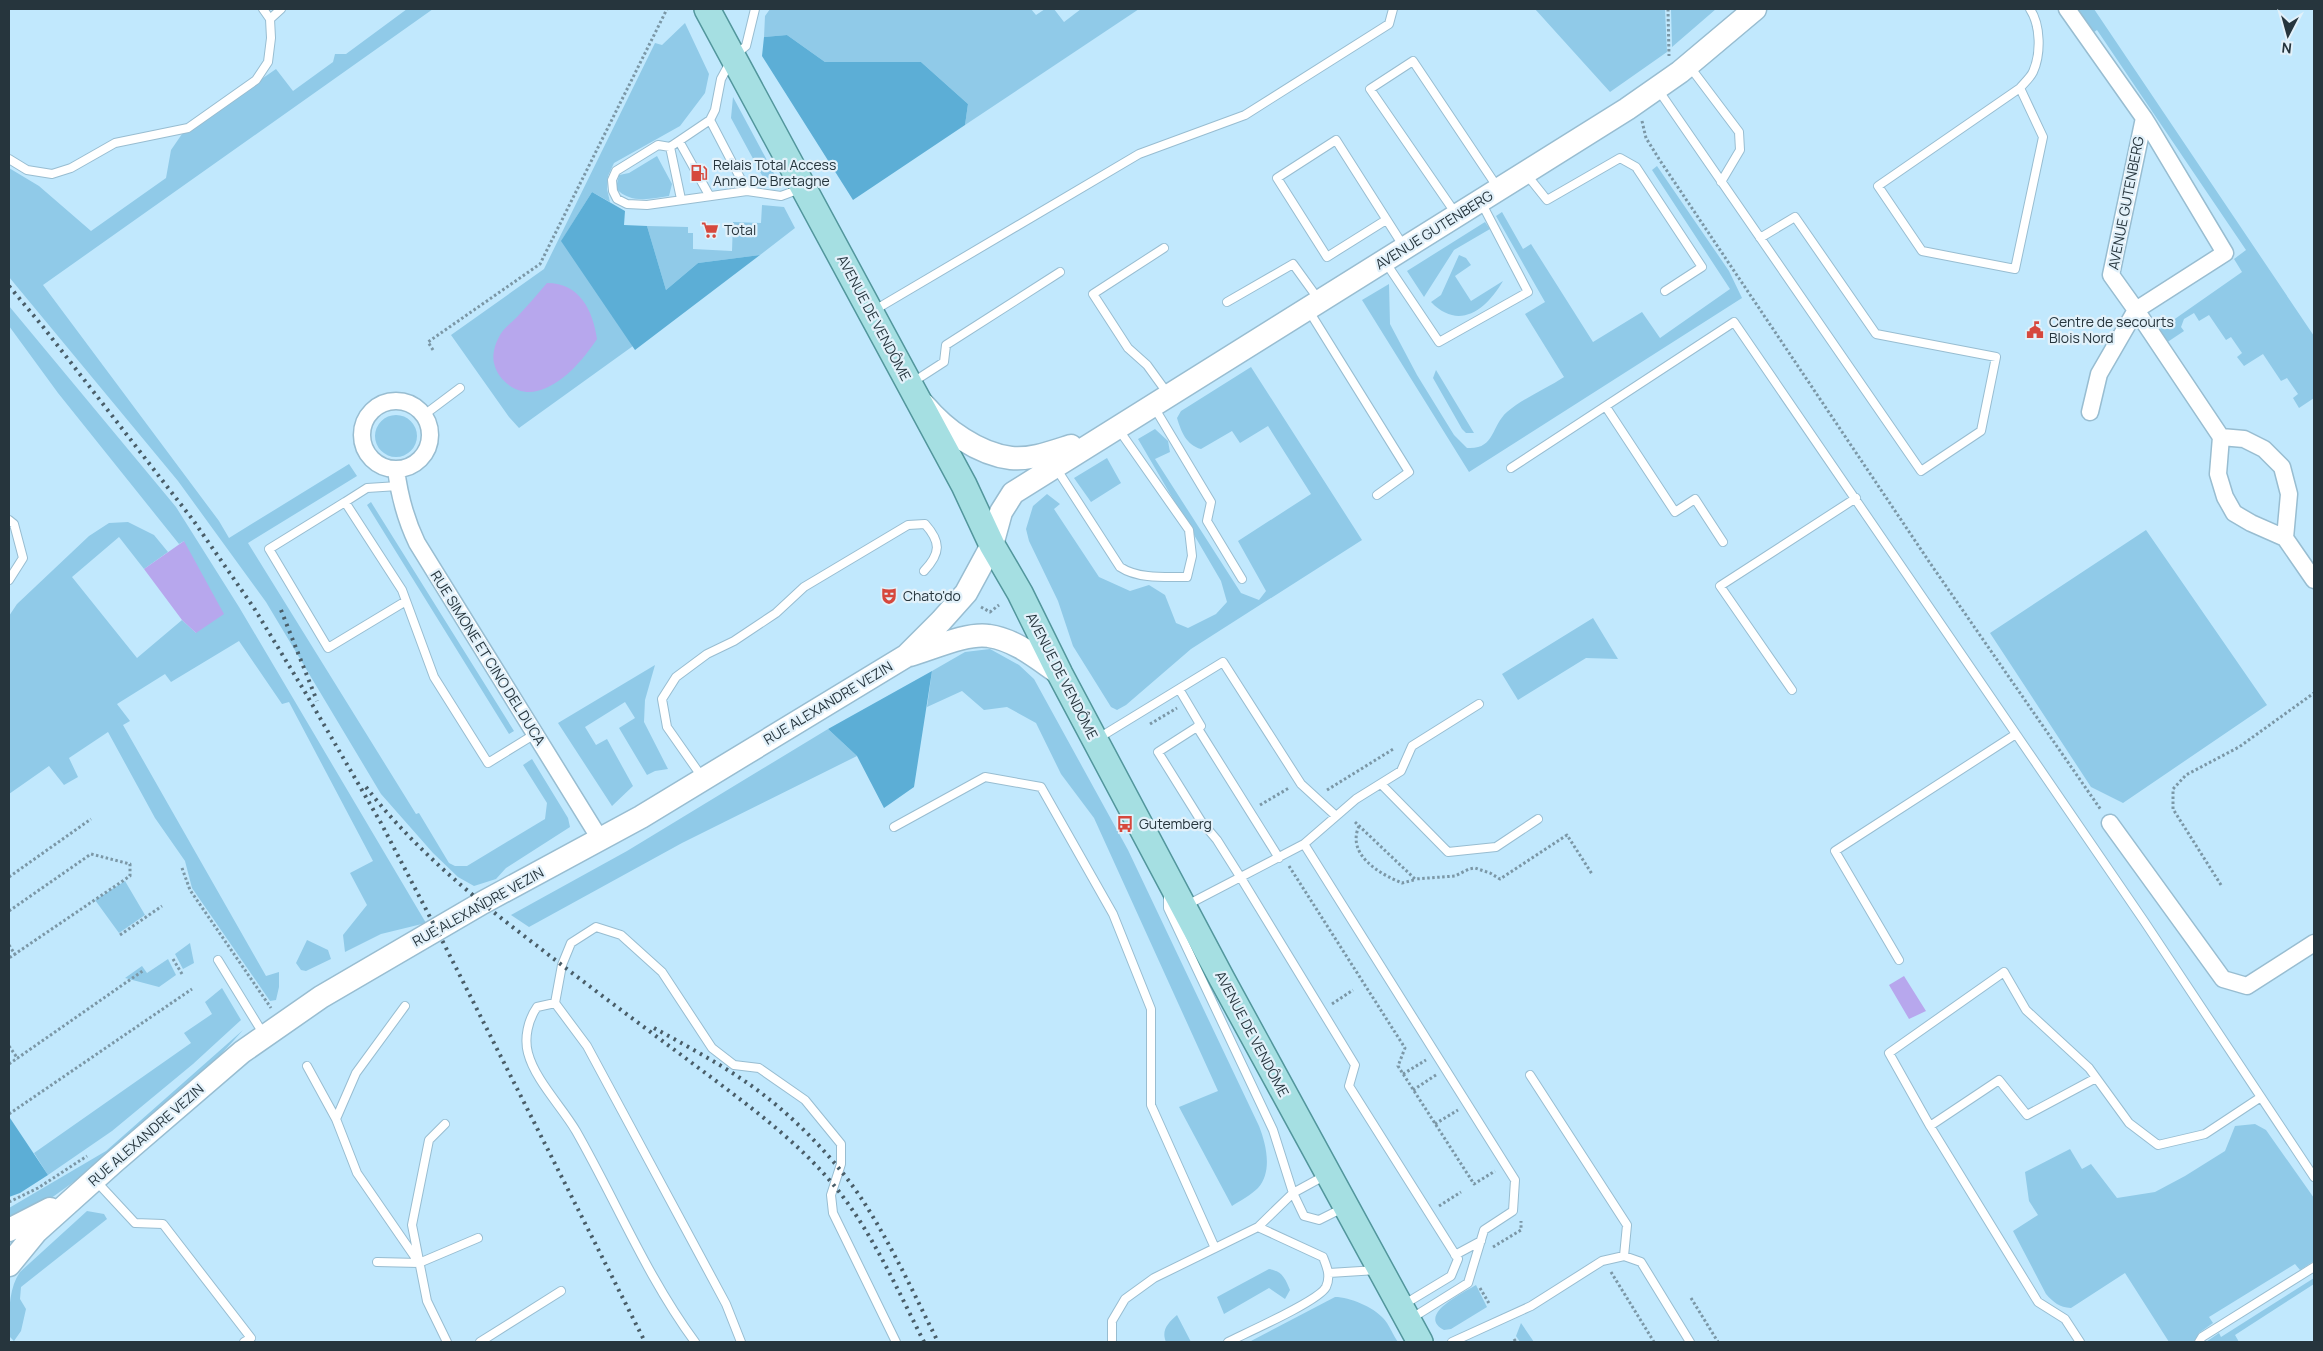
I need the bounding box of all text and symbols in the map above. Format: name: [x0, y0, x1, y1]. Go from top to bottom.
north arrow: [2263, 10, 2313, 60]
text: N: [2281, 38, 2293, 58]
street label: AVENUE GUTENBERG: [2103, 135, 2148, 271]
place label: Relais Total Access Anne De Bretagne: [713, 155, 836, 190]
fuel station icon: Relais Total Access Anne De Bretagne: [689, 163, 709, 183]
street label: AVENUE GUTENBERG: [1371, 186, 1496, 274]
supermarket icon: Total: [700, 220, 720, 240]
place label: Total: [724, 220, 756, 239]
street label: AVENUE DE VENDÔME: [833, 252, 916, 384]
place label: Centre de secourts Blois Nord: [2049, 312, 2174, 347]
public building icon: Centre de secourts Blois Nord: [2025, 320, 2045, 340]
street label: RUE SIMONE ET CINO DEL DUCA: [427, 567, 550, 749]
theatre icon: Chato'do: [879, 586, 899, 606]
place label: Chato'do: [903, 586, 961, 605]
street label: AVENUE DE VENDÔME: [1022, 609, 1103, 742]
street label: RUE ALEXANDRE VEZIN: [760, 657, 896, 749]
bus stop icon: Gutemberg: [1115, 814, 1135, 834]
place label: Gutemberg: [1139, 814, 1212, 833]
street label: RUE ALEXANDRE VEZIN: [409, 863, 547, 951]
street label: AVENUE DE VENDÔME: [1211, 968, 1294, 1100]
street label: RUE ALEXANDRE VEZIN: [84, 1079, 207, 1190]

